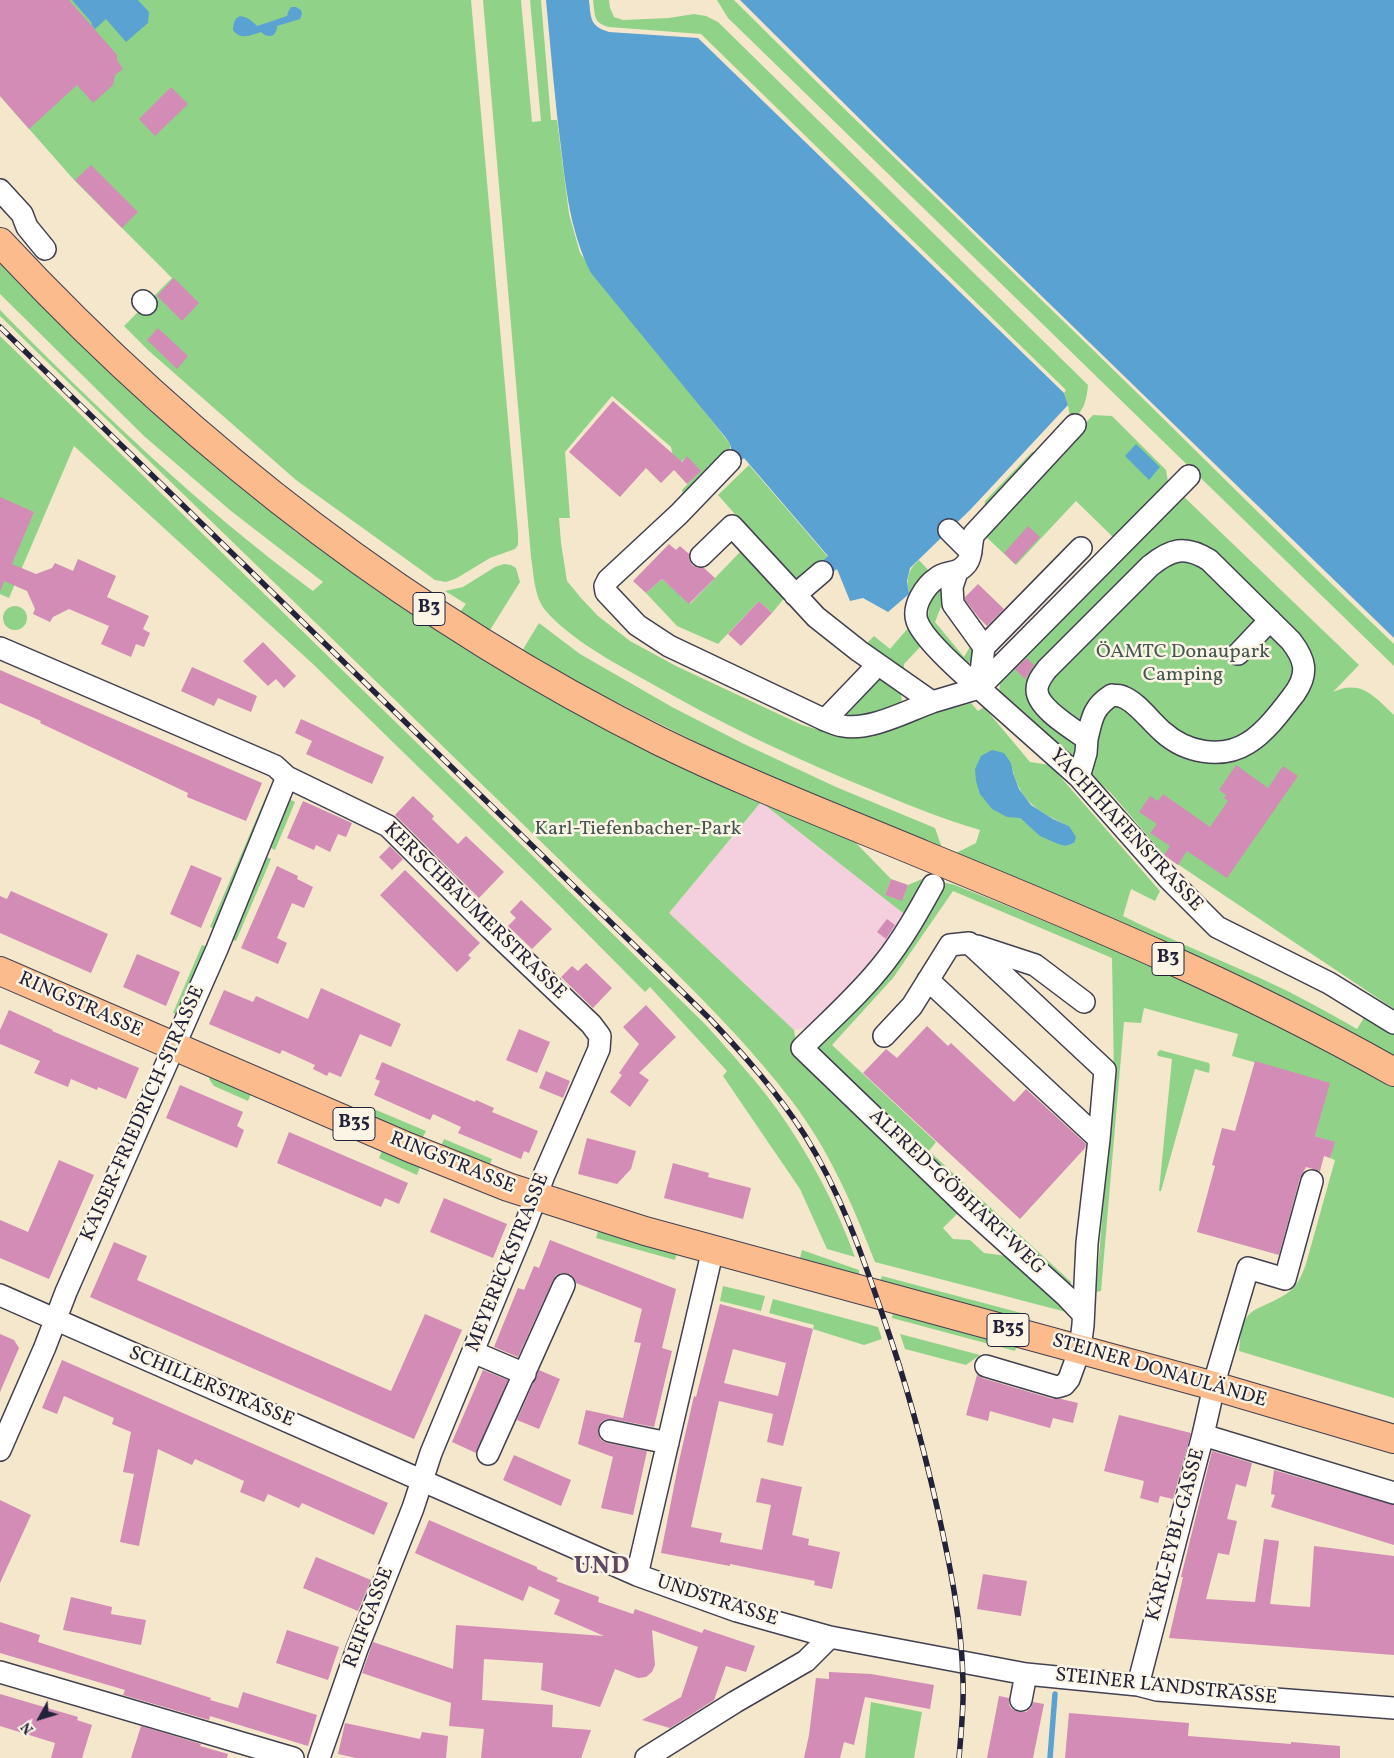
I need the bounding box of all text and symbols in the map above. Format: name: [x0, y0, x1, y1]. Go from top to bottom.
road number: B3: [413, 592, 445, 626]
park label: ÖAMTC Donaupark Camping: [1096, 641, 1270, 688]
street label: YACHTHAFENSTRASSE: [1043, 745, 1207, 917]
street label: KERSCHBAUMERSTRASSE: [378, 818, 570, 1006]
park label: Karl-Tiefenbacher-Park: [535, 818, 741, 842]
road number: B3: [1152, 942, 1184, 976]
street label: RINGSTRASSE: [14, 968, 146, 1044]
street label: KAISER-FRIEDRICH-STRASSE: [77, 983, 211, 1245]
street label: ALFRED-GÖBHART-WEG: [863, 1105, 1049, 1281]
road number: B35: [333, 1108, 375, 1140]
street label: RINGSTRASSE: [386, 1128, 518, 1200]
street label: MEYERECKSTRASSE: [462, 1170, 556, 1356]
road number: B35: [987, 1314, 1029, 1346]
street label: STEINER DONAULÄNDE: [1049, 1330, 1269, 1414]
street label: SCHILLERSTRASSE: [125, 1342, 297, 1434]
street label: KARL-EYBL-GASSE: [1142, 1446, 1212, 1624]
district label: UND: [573, 1553, 631, 1583]
street label: REIFGASSE: [340, 1564, 400, 1672]
street label: UNDSTRASSE: [653, 1571, 781, 1633]
street label: STEINER LANDSTRASSE: [1054, 1664, 1278, 1712]
north arrow: [15, 1693, 65, 1743]
text: N: [17, 1718, 39, 1738]

